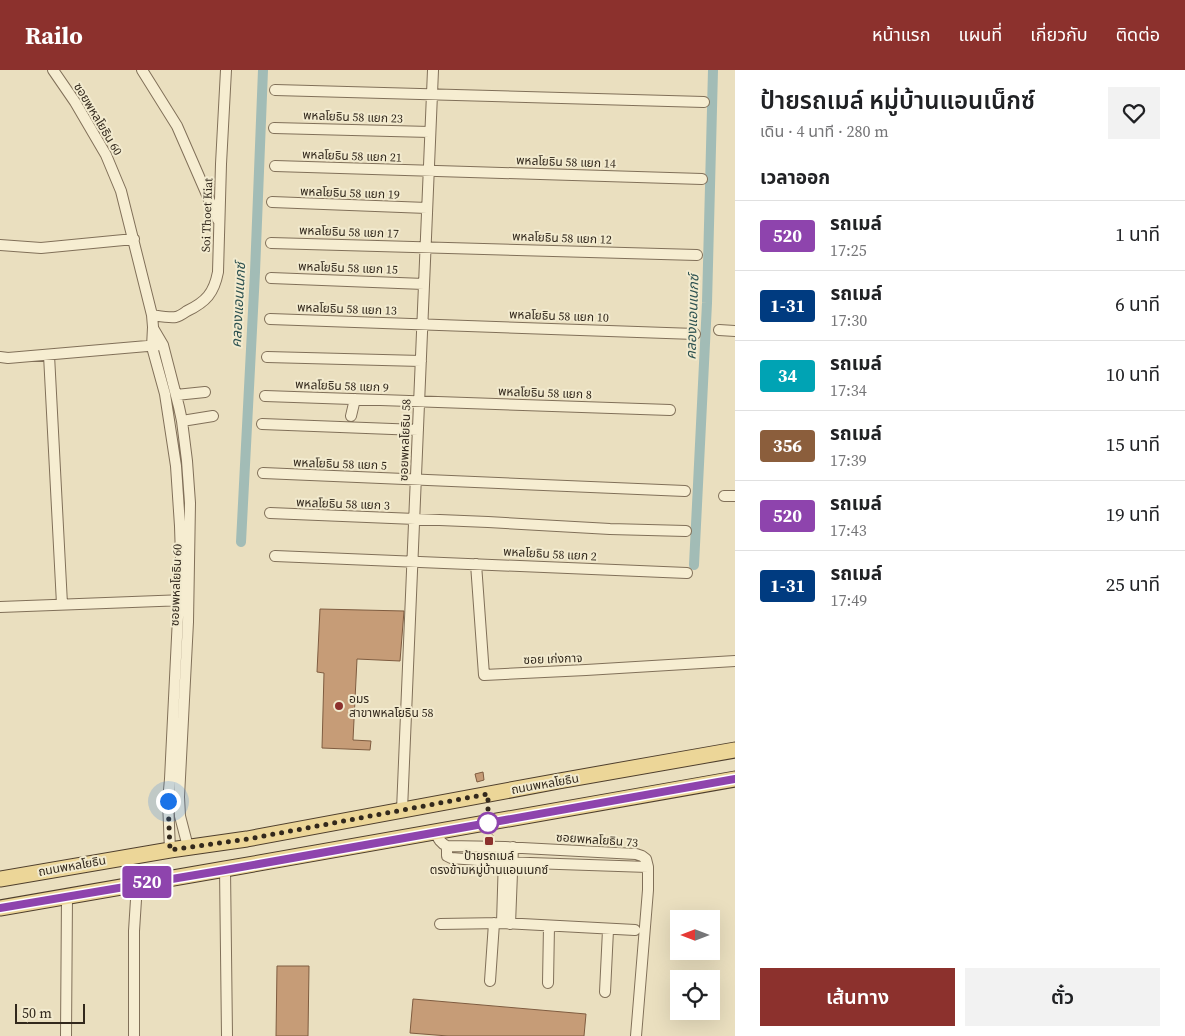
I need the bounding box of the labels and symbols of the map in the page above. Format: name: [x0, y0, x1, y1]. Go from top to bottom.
street label: ซอยพหลโยธิน 60: [70, 80, 126, 158]
street label: พหลโยธิน 58 แยก 23: [303, 107, 403, 127]
street label: พหลโยธิน 58 แยก 21: [302, 146, 402, 166]
street label: พหลโยธิน 58 แยก 14: [516, 152, 616, 172]
street label: Soi Thoet Kiat: [198, 177, 216, 252]
street label: พหลโยธิน 58 แยก 19: [300, 183, 400, 203]
street label: พหลโยธิน 58 แยก 17: [299, 222, 399, 242]
street label: พหลโยธิน 58 แยก 12: [512, 228, 612, 248]
water label: คลองแอนเนกซ์: [226, 258, 250, 348]
street label: พหลโยธิน 58 แยก 15: [298, 258, 398, 278]
water label: คลองแอนเนกซ์: [681, 271, 704, 360]
street label: พหลโยธิน 58 แยก 13: [297, 299, 397, 319]
street label: พหลโยธิน 58 แยก 10: [509, 306, 609, 326]
street label: พหลโยธิน 58 แยก 9: [295, 376, 389, 396]
street label: พหลโยธิน 58 แยก 8: [498, 383, 592, 403]
street label: ซอยพหลโยธิน 58: [396, 399, 414, 481]
street label: พหลโยธิน 58 แยก 5: [293, 454, 387, 474]
street label: พหลโยธิน 58 แยก 3: [296, 494, 390, 514]
street label: ซอยพหลโยธิน 60: [167, 544, 185, 626]
street label: พหลโยธิน 58 แยก 2: [503, 544, 597, 564]
street label: ซอย เก่งกาจ: [523, 650, 583, 668]
place label: อมร สาขาพหลโยธิน 58: [349, 691, 434, 721]
marker: อมร สาขาพหลโยธิน 58: [333, 700, 345, 712]
street label: ถนนพหลโยธิน: [510, 770, 580, 798]
your location: [156, 789, 181, 814]
unlabelled marker: [477, 812, 499, 834]
street label: ซอยพหลโยธิน 73: [556, 829, 638, 851]
marker: ป้ายรถเมล์ ตรงข้ามหมู่บ้านแอนเนกซ์: [483, 835, 495, 847]
place label: ป้ายรถเมล์ ตรงข้ามหมู่บ้านแอนเนกซ์: [430, 848, 548, 878]
street label: ถนนพหลโยธิน: [37, 852, 107, 880]
line badge: 520: [118, 866, 176, 898]
north arrow: [670, 910, 720, 960]
scale bar: [15, 1001, 85, 1024]

